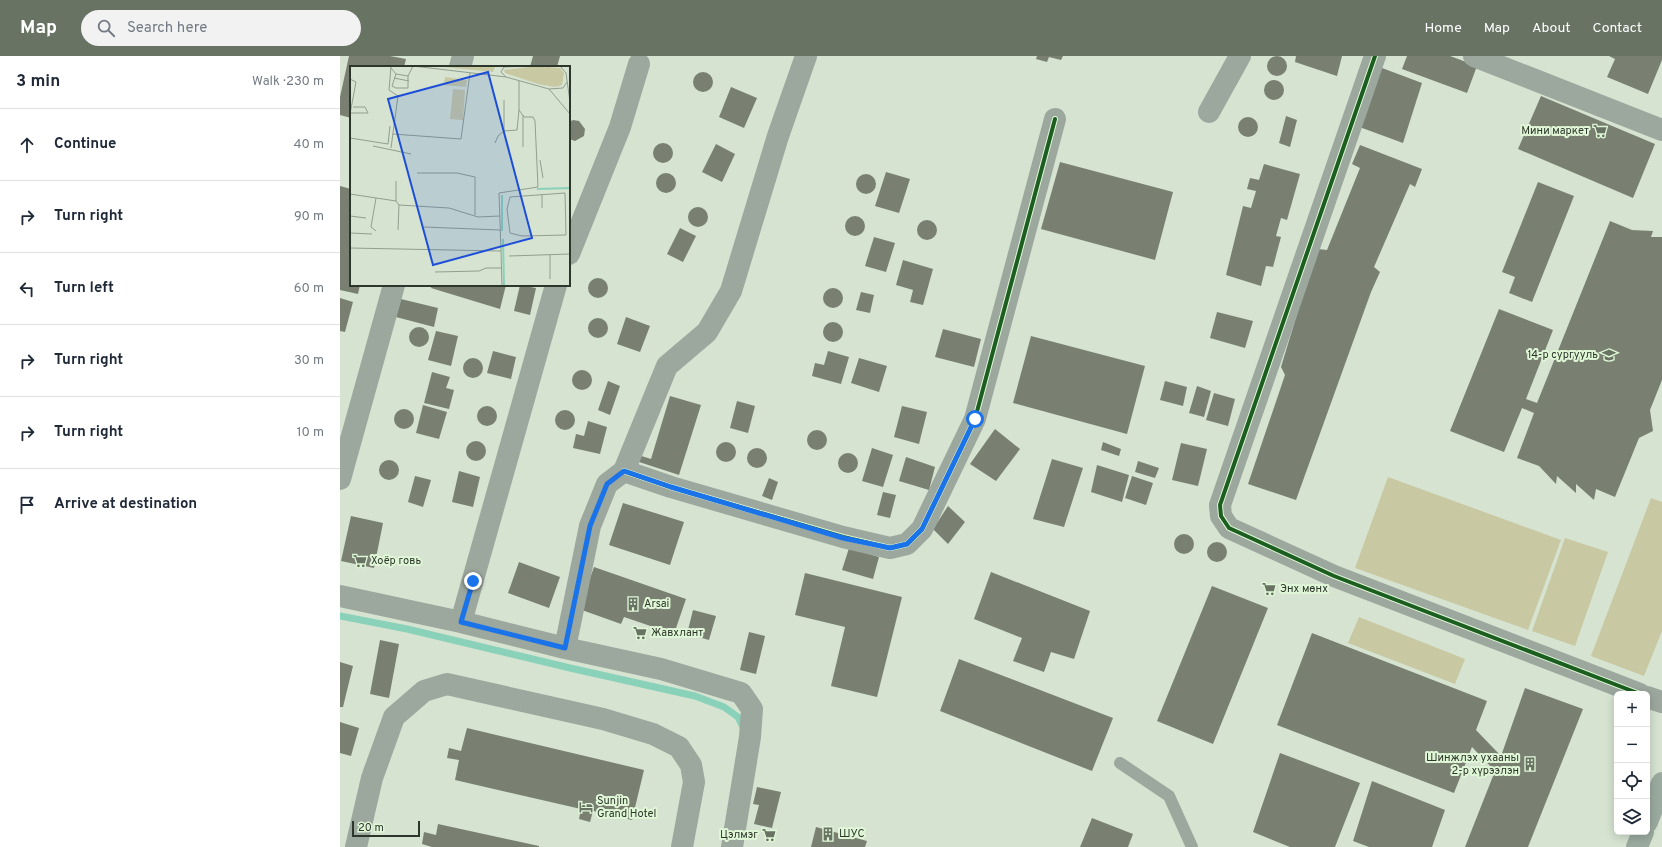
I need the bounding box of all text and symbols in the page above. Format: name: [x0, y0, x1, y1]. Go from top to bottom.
search box: [81, 10, 361, 46]
text: Map: [20, 16, 57, 40]
icon: search: [95, 17, 117, 39]
text: Search here: [127, 19, 207, 38]
text: Home: [1425, 20, 1462, 37]
text: Map: [1484, 20, 1510, 37]
text: About: [1532, 20, 1571, 37]
text: Contact: [1593, 20, 1642, 37]
inset map: [350, 66, 570, 286]
text: 3 min: [16, 71, 60, 93]
text: Walk · 230 m: [252, 74, 324, 90]
supermarket icon: Мини маркет: [1592, 123, 1608, 139]
place label: Мини маркет: [1521, 124, 1589, 138]
icon: ahead: [16, 134, 38, 156]
text: Continue: [54, 135, 116, 154]
text: 40 m: [294, 137, 324, 153]
icon: right: [16, 206, 38, 228]
text: Turn right: [54, 207, 123, 226]
text: 90 m: [294, 209, 324, 225]
icon: left: [16, 278, 38, 300]
text: Turn left: [54, 279, 114, 298]
text: 60 m: [294, 281, 324, 297]
school or university icon: 14-р сургууль: [1601, 347, 1617, 363]
place label: 14-р сургууль: [1527, 348, 1598, 362]
icon: right: [16, 350, 38, 372]
text: Turn right: [54, 351, 123, 370]
text: 30 m: [294, 353, 324, 369]
route start: [966, 410, 984, 428]
icon: right: [16, 422, 38, 444]
text: Turn right: [54, 423, 123, 442]
text: 10 m: [297, 425, 324, 441]
icon: arrive: [16, 494, 38, 516]
text: Arrive at destination: [54, 495, 197, 514]
supermarket icon: Хоёр говь: [352, 553, 368, 569]
place label: Хоёр говь: [371, 554, 421, 568]
route end: [464, 572, 482, 590]
supermarket icon: Энх мөнх: [1261, 581, 1277, 597]
place label: Энх мөнх: [1280, 582, 1328, 596]
building icon: Arsai: [625, 596, 641, 612]
place label: Arsai: [644, 597, 669, 611]
supermarket icon: Жавхлант: [632, 625, 648, 641]
place label: Жавхлант: [651, 626, 703, 640]
map controls: [1614, 691, 1650, 835]
button: +: [1614, 691, 1650, 727]
button: −: [1614, 727, 1650, 763]
place label: Шинжлэх ухааны 2-р хүрээлэн: [1426, 751, 1519, 778]
building icon: Шинжлэх ухааны 2-р хүрээлэн: [1522, 756, 1538, 772]
button: locate: [1614, 763, 1650, 799]
place label: Sunjin Grand Hotel: [597, 794, 656, 821]
hotel icon: Sunjin Grand Hotel: [578, 799, 594, 815]
button: layers: [1614, 799, 1650, 835]
scale bar: [352, 819, 420, 838]
text: 20 m: [358, 821, 384, 835]
building icon: ШУС: [820, 826, 836, 842]
supermarket icon: Цэлмэг: [761, 827, 777, 843]
place label: ШУС: [839, 827, 865, 841]
place label: Цэлмэг: [720, 828, 758, 842]

